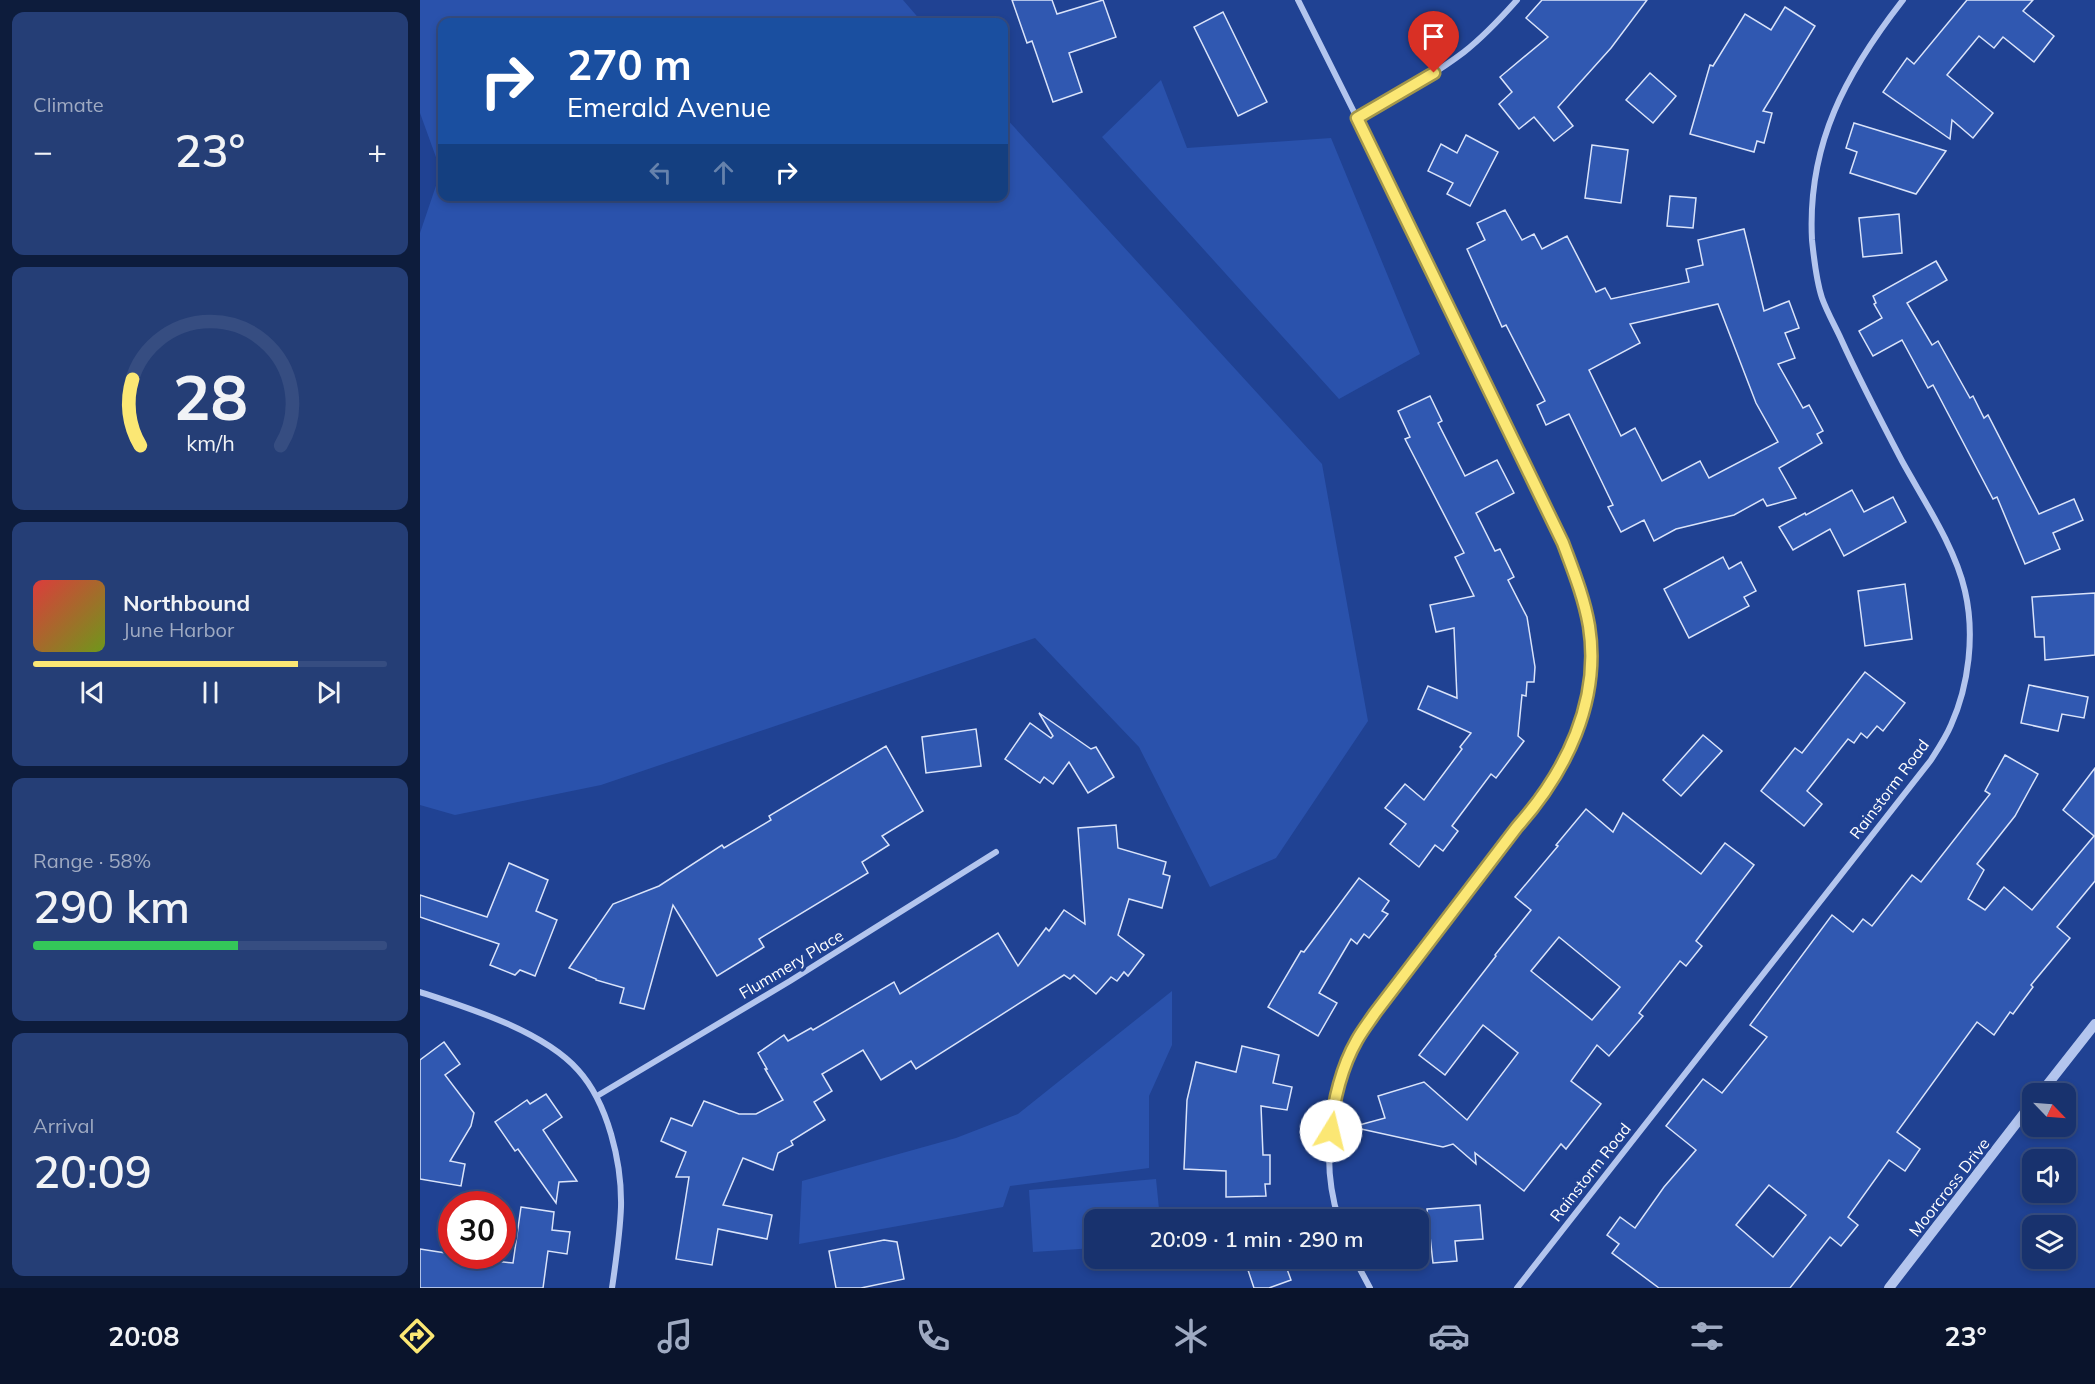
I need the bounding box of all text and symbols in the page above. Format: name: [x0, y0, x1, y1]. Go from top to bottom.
pin: [1408, 11, 1459, 73]
icon: arrive: [1417, 20, 1450, 53]
text: 270 m: [567, 38, 692, 91]
icon: right: [468, 42, 546, 120]
text: Emerald Avenue: [567, 90, 771, 124]
text: Climate: [33, 92, 104, 117]
text: 23°: [175, 122, 245, 178]
text: −: [33, 130, 53, 171]
text: +: [367, 130, 387, 171]
icon: left: [644, 156, 677, 189]
icon: ahead: [707, 156, 740, 189]
icon: right: [770, 156, 803, 189]
text: 28: [173, 357, 247, 436]
text: km/h: [186, 429, 234, 456]
text: Northbound: [123, 589, 250, 617]
text: June Harbor: [123, 617, 234, 642]
icon: previous: [76, 676, 109, 709]
icon: pause: [194, 676, 227, 709]
icon: next: [312, 676, 345, 709]
street label: Rainstorm Road: [1845, 735, 1933, 843]
text: Range · 58%: [33, 848, 151, 873]
text: 290 km: [33, 878, 190, 934]
street label: Flummery Place: [735, 925, 847, 1003]
north arrow: [2022, 1083, 2076, 1137]
map controls: [2022, 1083, 2076, 1269]
position arrow: [1299, 1099, 1363, 1163]
text: Arrival: [33, 1113, 94, 1138]
street label: Rainstorm Road: [1545, 1119, 1635, 1225]
street label: Moorcross Drive: [1904, 1134, 1994, 1240]
text: 20:09: [33, 1143, 152, 1199]
button: sound: [2022, 1149, 2076, 1203]
speed limit sign: 30: [438, 1191, 516, 1269]
button: layers: [2022, 1215, 2076, 1269]
text: 20:09 · 1 min · 290 m: [1149, 1225, 1364, 1253]
icon: directions: [396, 1315, 438, 1357]
icon: music: [654, 1315, 696, 1357]
icon: phone: [912, 1315, 954, 1357]
icon: climate: [1170, 1315, 1212, 1357]
icon: car: [1428, 1315, 1470, 1357]
icon: filters: [1686, 1315, 1728, 1357]
text: 20:08: [108, 1319, 180, 1353]
text: 23°: [1944, 1319, 1987, 1353]

